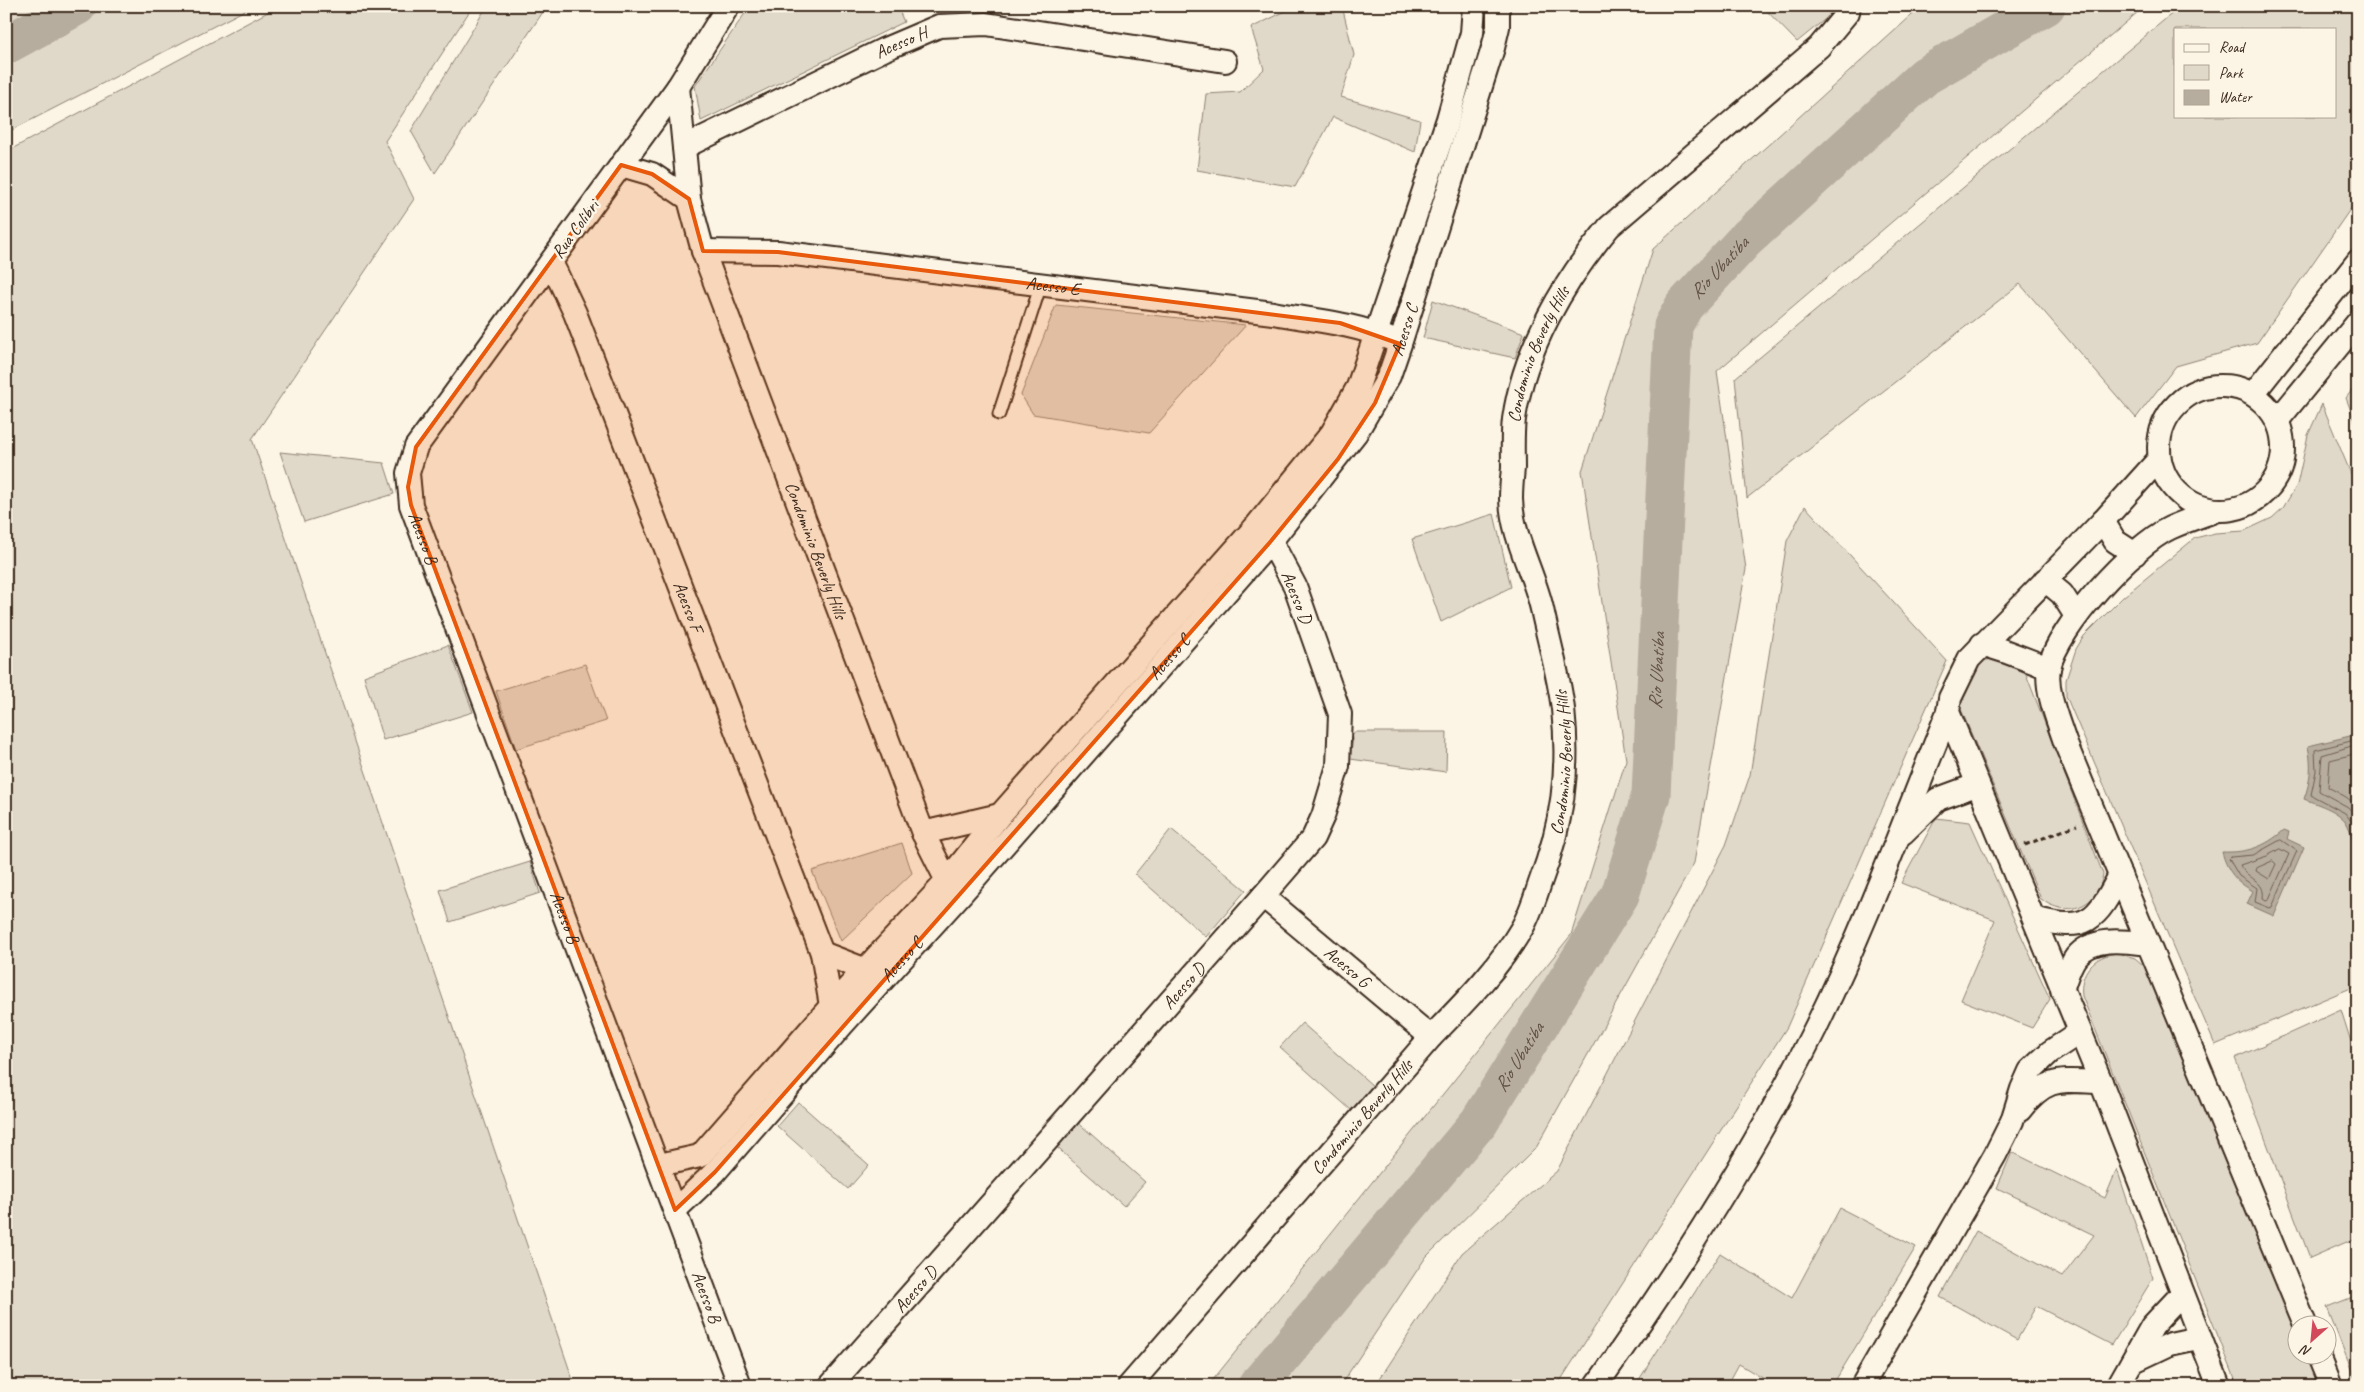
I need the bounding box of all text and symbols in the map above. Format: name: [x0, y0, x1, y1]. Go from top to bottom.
street label: Acesso H: [871, 20, 933, 63]
legend: [2174, 28, 2336, 118]
text: Road: [2219, 38, 2246, 57]
text: Park: [2219, 64, 2244, 83]
text: Water: [2219, 88, 2253, 107]
street label: Rua Colibri: [547, 194, 605, 262]
water label: Rio Ubatiba: [1684, 230, 1756, 304]
street label: Acesso E: [1025, 272, 1083, 300]
street label: Condominio Beverly Hills: [1503, 280, 1575, 424]
street label: Acesso C: [1386, 299, 1424, 359]
street label: Condominio Beverly Hills: [780, 479, 853, 624]
street label: Acesso B: [404, 509, 444, 569]
street label: Acesso D: [1277, 568, 1318, 628]
street label: Acesso F: [669, 578, 709, 639]
street label: Acesso C: [1144, 628, 1197, 684]
water label: Rio Ubatiba: [1643, 630, 1671, 710]
street label: Condominio Beverly Hills: [1545, 687, 1577, 837]
street label: Acesso B: [545, 888, 585, 948]
street label: Acesso C: [876, 931, 929, 986]
street label: Acesso G: [1320, 941, 1376, 994]
street label: Acesso D: [1157, 957, 1211, 1014]
water label: Rio Ubatiba: [1489, 1017, 1551, 1096]
street label: Condominio Beverly Hills: [1306, 1053, 1419, 1179]
street label: Acesso D: [889, 1260, 943, 1317]
street label: Acesso B: [687, 1268, 727, 1327]
north arrow: [2286, 1314, 2336, 1364]
text: N: [2297, 1341, 2314, 1361]

